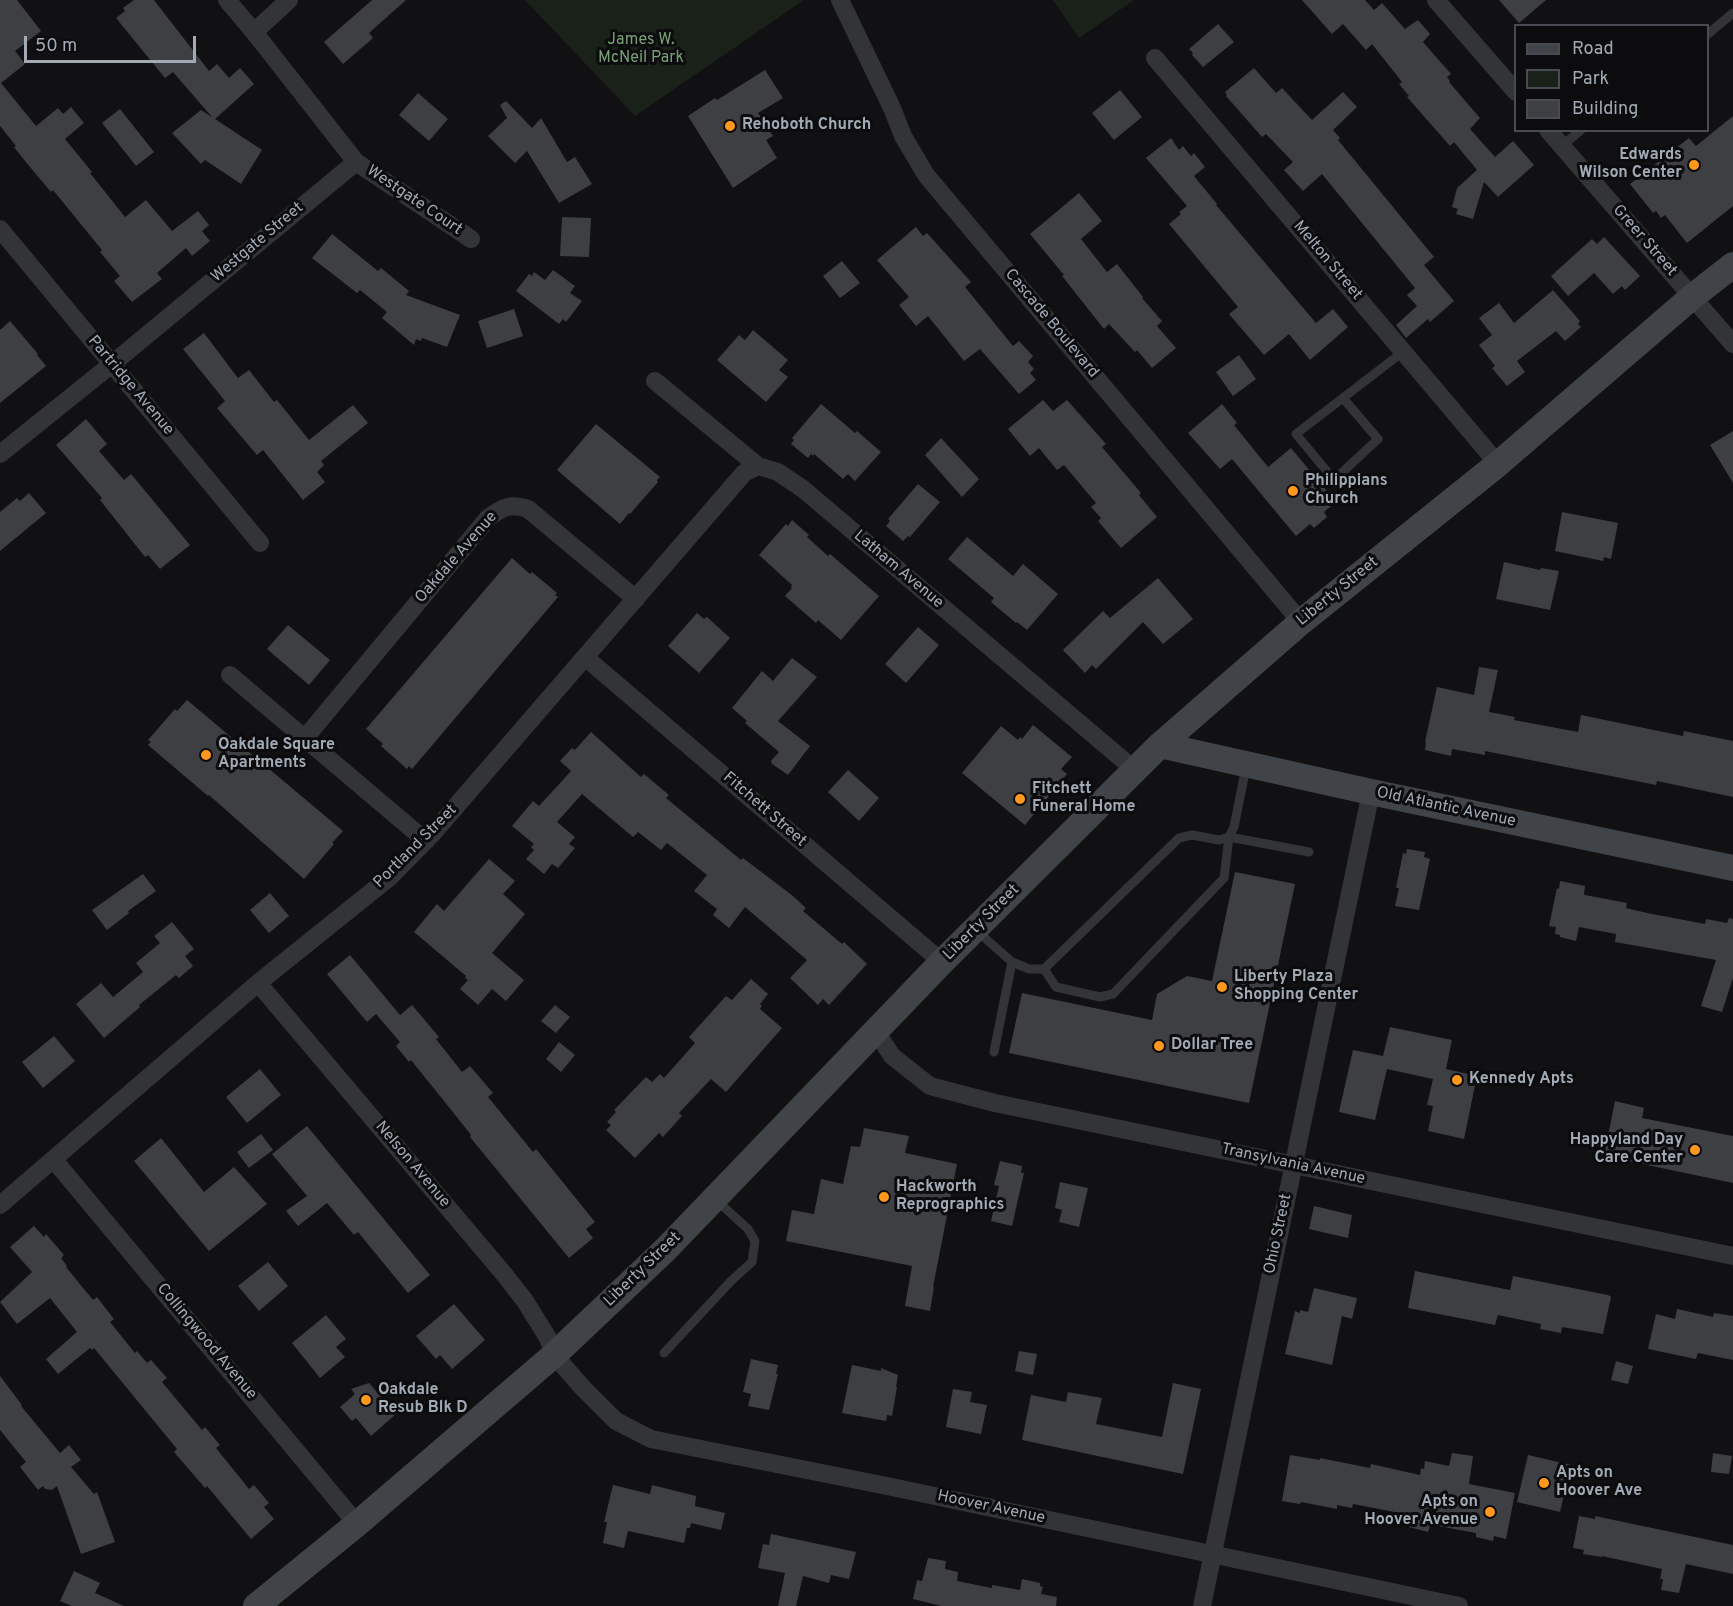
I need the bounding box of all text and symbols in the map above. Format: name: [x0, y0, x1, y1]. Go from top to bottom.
scale bar: [27, 24, 200, 62]
legend: [1514, 24, 1709, 132]
park label: James W. McNeil Park: [598, 31, 684, 69]
text: 50 m: [35, 35, 77, 58]
text: Road: [1572, 38, 1614, 61]
text: Park: [1572, 68, 1609, 91]
text: Building: [1572, 98, 1638, 121]
place label: Rehoboth Church: [742, 116, 871, 136]
marker: Rehoboth Church: [723, 119, 737, 133]
place label: Edwards Wilson Center: [1579, 146, 1682, 184]
marker: Edwards Wilson Center: [1687, 158, 1701, 172]
street label: Westgate Court: [362, 162, 466, 240]
street label: Westgate Street: [208, 199, 308, 287]
street label: Greer Street: [1608, 201, 1680, 281]
street label: Melton Street: [1288, 218, 1366, 304]
street label: Cascade Boulevard: [1000, 266, 1102, 382]
street label: Partridge Avenue: [83, 332, 177, 440]
place label: Philippians Church: [1305, 472, 1388, 510]
marker: Philippians Church: [1286, 484, 1300, 498]
street label: Oakdale Avenue: [412, 508, 502, 608]
street label: Latham Avenue: [849, 527, 947, 613]
street label: Liberty Street: [1293, 553, 1383, 631]
place label: Oakdale Square Apartments: [218, 736, 335, 774]
marker: Oakdale Square Apartments: [199, 748, 213, 762]
street label: Fitchett Street: [718, 769, 810, 851]
place label: Fitchett Funeral Home: [1032, 780, 1135, 818]
street label: Old Atlantic Avenue: [1375, 784, 1517, 832]
marker: Fitchett Funeral Home: [1013, 792, 1027, 806]
street label: Portland Street: [370, 801, 462, 893]
street label: Liberty Street: [940, 881, 1024, 965]
place label: Liberty Plaza Shopping Center: [1234, 968, 1358, 1006]
marker: Liberty Plaza Shopping Center: [1215, 980, 1229, 994]
place label: Dollar Tree: [1171, 1036, 1253, 1056]
marker: Dollar Tree: [1152, 1039, 1166, 1053]
place label: Kennedy Apts: [1469, 1070, 1574, 1090]
marker: Kennedy Apts: [1450, 1073, 1464, 1087]
street label: Nelson Avenue: [370, 1118, 454, 1212]
place label: Happyland Day Care Center: [1570, 1131, 1683, 1169]
street label: Transylvania Avenue: [1219, 1140, 1367, 1190]
marker: Happyland Day Care Center: [1688, 1143, 1702, 1157]
place label: Hackworth Reprographics: [896, 1178, 1004, 1216]
marker: Hackworth Reprographics: [877, 1190, 891, 1204]
street label: Ohio Street: [1261, 1192, 1297, 1276]
street label: Liberty Street: [601, 1229, 685, 1311]
street label: Collingwood Avenue: [152, 1280, 260, 1404]
place label: Oakdale Resub Blk D: [378, 1381, 468, 1419]
marker: Oakdale Resub Blk D: [359, 1393, 373, 1407]
place label: Apts on Hoover Ave: [1556, 1464, 1642, 1502]
marker: Apts on Hoover Ave: [1537, 1476, 1551, 1490]
street label: Hoover Avenue: [935, 1487, 1047, 1529]
place label: Apts on Hoover Avenue: [1364, 1493, 1478, 1531]
marker: Apts on Hoover Avenue: [1483, 1505, 1497, 1519]

